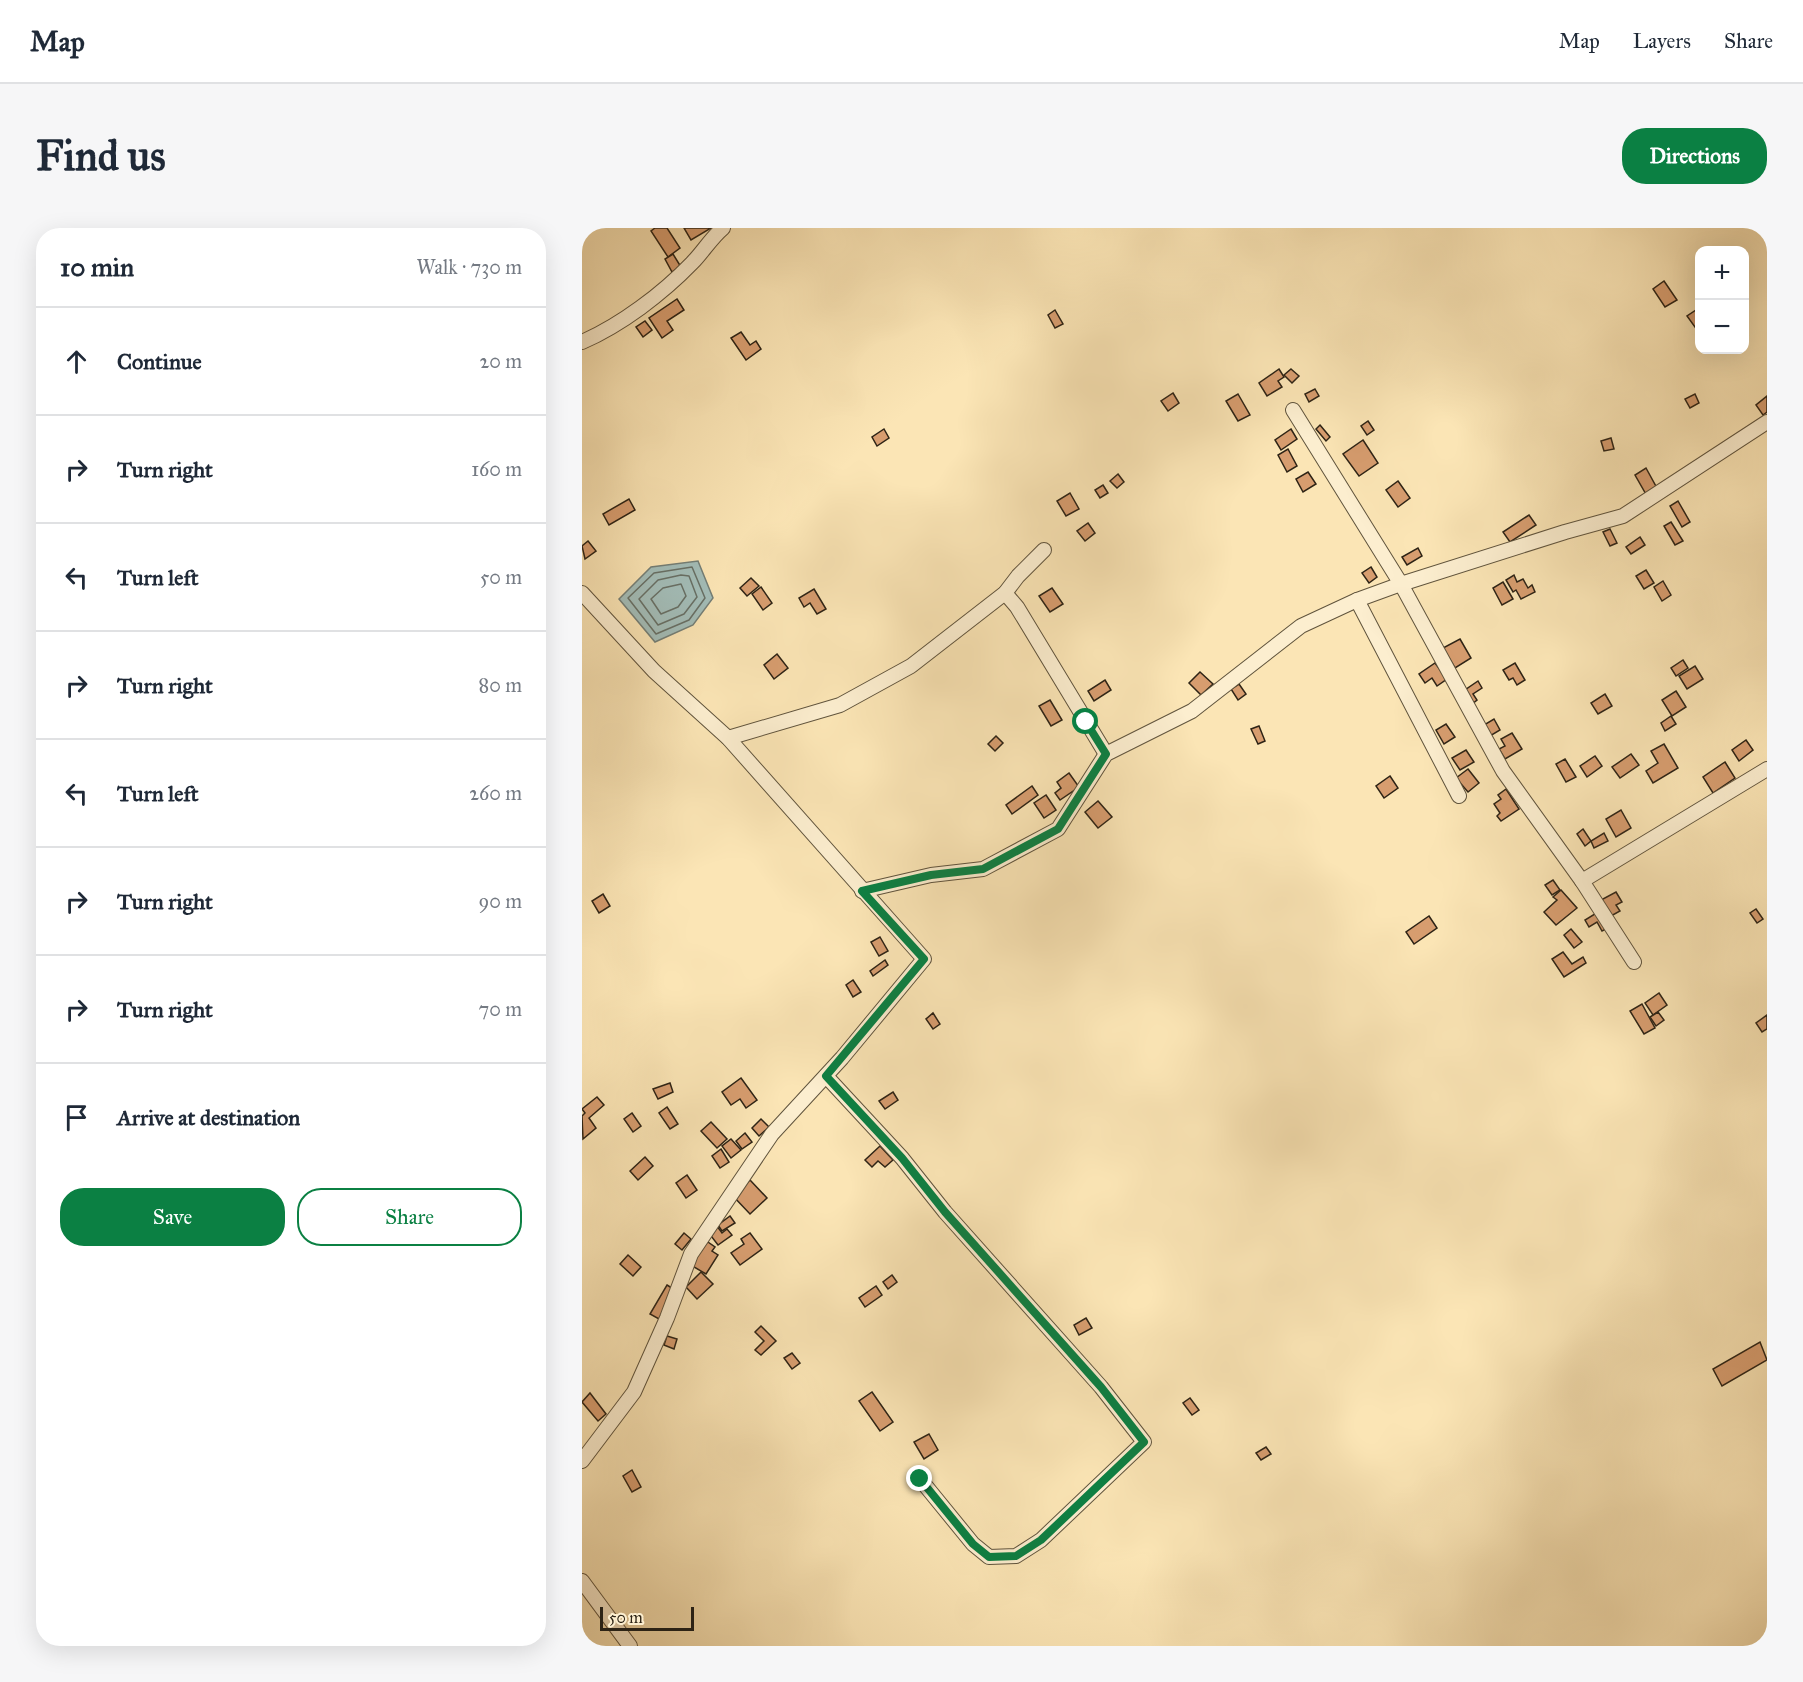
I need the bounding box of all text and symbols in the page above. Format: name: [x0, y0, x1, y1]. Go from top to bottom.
text: Map: [30, 24, 85, 59]
text: Map: [1559, 28, 1600, 54]
text: Layers: [1633, 28, 1691, 54]
text: Share: [1724, 28, 1773, 54]
button: Directions: [1622, 128, 1767, 184]
text: Find us: [36, 130, 166, 182]
map controls: [1695, 246, 1749, 354]
button: +: [1695, 246, 1749, 300]
text: 10 min: [60, 251, 134, 283]
text: Walk · 730 m: [416, 255, 522, 279]
button: −: [1695, 300, 1749, 354]
icon: ahead: [60, 345, 93, 378]
text: Continue: [117, 348, 202, 375]
text: 20 m: [479, 349, 522, 373]
icon: right: [60, 453, 93, 486]
text: Turn right: [117, 456, 213, 483]
text: 160 m: [471, 457, 522, 481]
icon: left: [60, 561, 93, 594]
text: Turn left: [117, 564, 199, 591]
text: 50 m: [480, 565, 522, 589]
icon: right: [60, 669, 93, 702]
text: Turn right: [117, 672, 213, 699]
text: 80 m: [479, 673, 522, 697]
route start: [1072, 708, 1098, 734]
icon: left: [60, 777, 93, 810]
text: Turn left: [117, 780, 199, 807]
text: 260 m: [469, 781, 522, 805]
icon: right: [60, 885, 93, 918]
text: Turn right: [117, 888, 213, 915]
text: 90 m: [479, 889, 522, 913]
icon: right: [60, 993, 93, 1026]
text: Turn right: [117, 996, 213, 1023]
text: 70 m: [479, 997, 522, 1021]
icon: arrive: [60, 1101, 93, 1134]
text: Arrive at destination: [117, 1104, 300, 1131]
button: Save: [60, 1188, 285, 1246]
button: Share: [297, 1188, 522, 1246]
route end: [906, 1465, 932, 1491]
scale bar: [600, 1604, 694, 1632]
text: 50 m: [609, 1608, 643, 1627]

